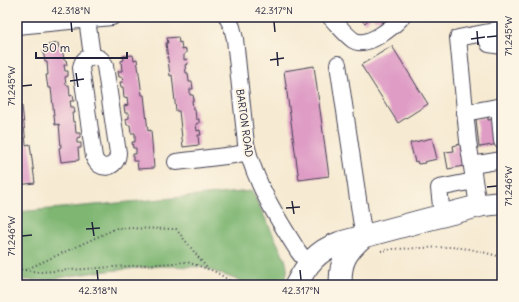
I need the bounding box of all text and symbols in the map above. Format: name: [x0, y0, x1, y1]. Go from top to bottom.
text: 42.318°N: [52, 4, 90, 17]
text: 42.317°N: [255, 4, 293, 17]
text: 71.245°W: [502, 16, 515, 56]
scale bar: [36, 34, 127, 60]
text: 50 m: [42, 40, 71, 55]
text: 71.245°W: [5, 66, 18, 106]
street label: BARTON ROAD: [233, 88, 256, 158]
text: 71.246°W: [502, 166, 515, 206]
text: 71.246°W: [5, 216, 18, 256]
text: 42.318°N: [79, 284, 117, 297]
text: 42.317°N: [282, 284, 320, 297]

